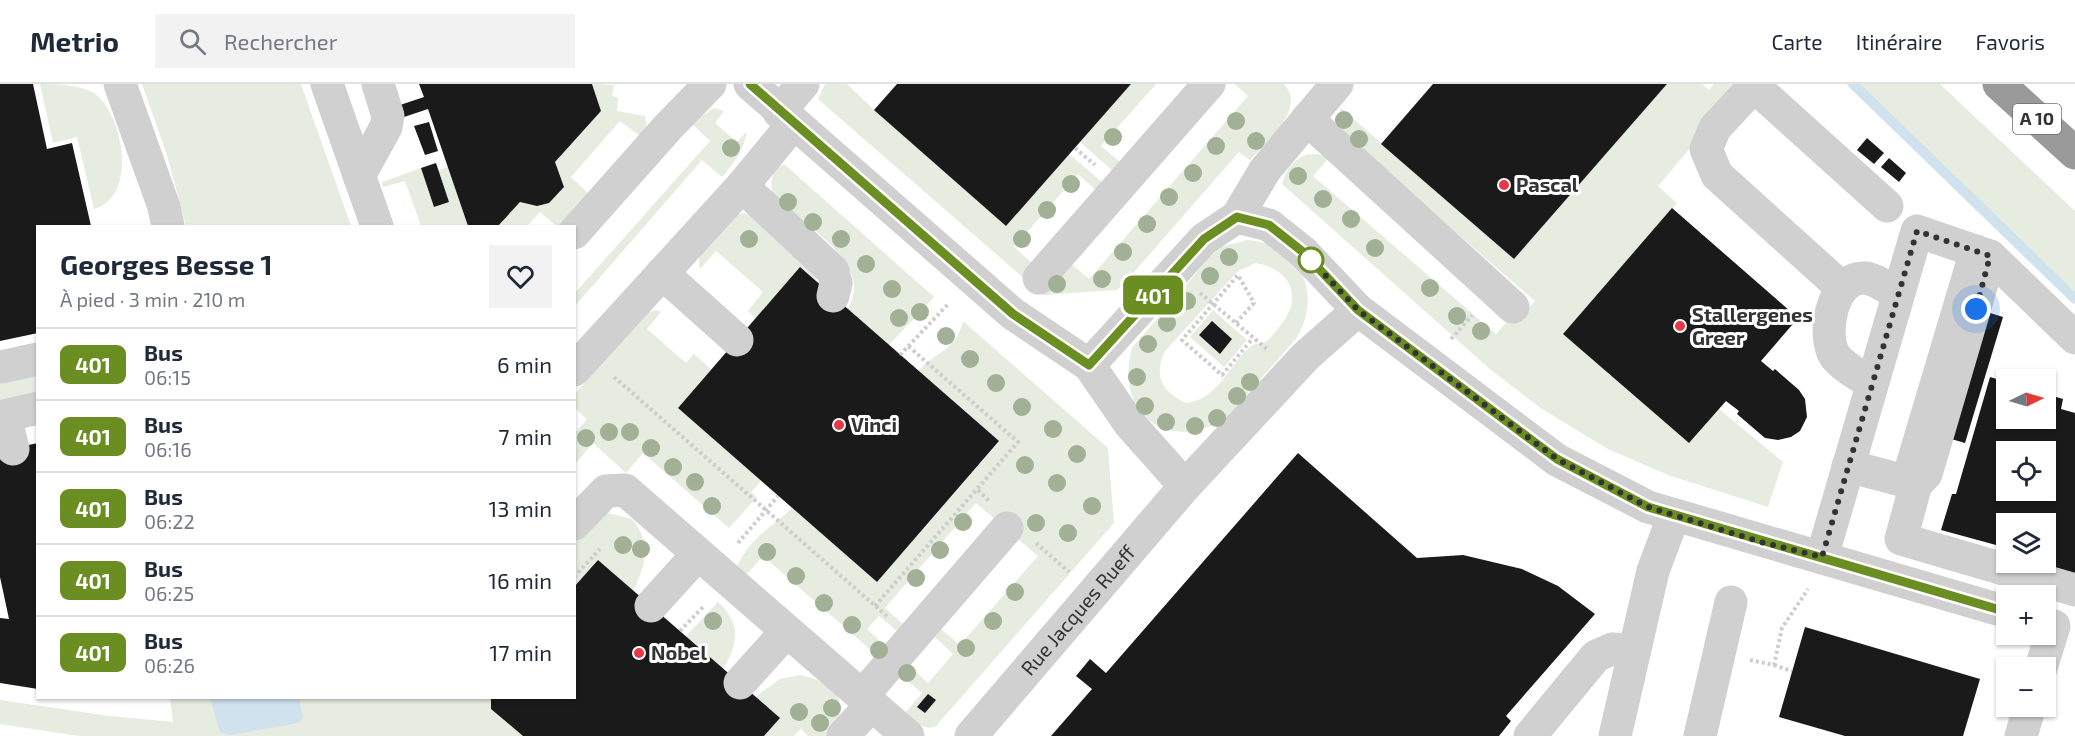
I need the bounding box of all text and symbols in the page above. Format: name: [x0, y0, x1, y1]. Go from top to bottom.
search box: [155, 14, 575, 68]
text: Metrio: [30, 24, 119, 58]
icon: search: [176, 25, 209, 58]
text: Rechercher: [224, 28, 337, 54]
text: Carte: [1771, 29, 1823, 54]
text: Itinéraire: [1856, 29, 1942, 54]
text: Favoris: [1975, 29, 2045, 54]
road number: A 10: [2013, 104, 2061, 134]
place label: Pascal: [1516, 172, 1579, 196]
marker: Pascal: [1497, 178, 1511, 192]
button: heart: [489, 245, 552, 308]
text: Georges Besse 1: [60, 247, 273, 281]
unlabelled marker: [1298, 247, 1324, 273]
line badge: 401: [1118, 276, 1188, 314]
text: 401: [1135, 283, 1171, 308]
text: À pied · 3 min · 210 m: [60, 287, 245, 311]
your location: [1961, 294, 1991, 324]
place label: Stallergenes Greer: [1692, 302, 1813, 349]
marker: Stallergenes Greer: [1673, 319, 1687, 333]
text: Bus: [144, 339, 183, 365]
text: 6 min: [497, 351, 552, 377]
text: 401: [75, 352, 111, 377]
text: 06:15: [144, 365, 191, 389]
north arrow: [1996, 369, 2056, 429]
map controls: [1996, 369, 2056, 717]
text: Bus: [144, 411, 183, 437]
place label: Vinci: [851, 412, 897, 436]
marker: Vinci: [832, 418, 846, 432]
text: 7 min: [498, 423, 552, 449]
text: 401: [75, 424, 111, 449]
text: 06:16: [144, 437, 192, 461]
button: locate: [1996, 441, 2056, 501]
text: Bus: [144, 483, 183, 509]
text: 13 min: [489, 495, 552, 521]
text: 401: [75, 496, 111, 521]
text: 06:22: [144, 509, 195, 533]
button: layers: [1996, 513, 2056, 573]
street label: Rue Jacques Rueff: [1015, 540, 1140, 680]
text: Bus: [144, 555, 183, 581]
text: 16 min: [488, 567, 552, 593]
text: 401: [75, 568, 111, 593]
text: 06:25: [144, 581, 194, 605]
button: +: [1996, 585, 2056, 645]
text: Bus: [144, 627, 183, 653]
text: 17 min: [490, 639, 552, 665]
text: 401: [75, 640, 111, 665]
place label: Nobel: [651, 640, 707, 664]
marker: Nobel: [632, 646, 646, 660]
text: 06:26: [144, 653, 195, 677]
button: −: [1996, 657, 2056, 717]

